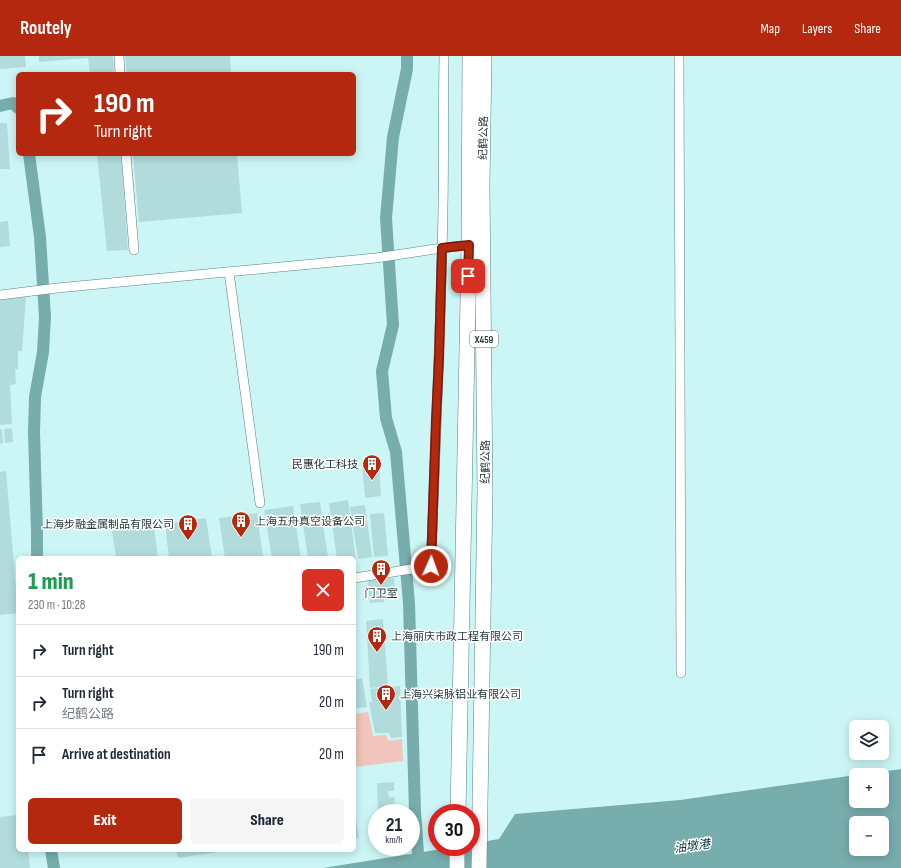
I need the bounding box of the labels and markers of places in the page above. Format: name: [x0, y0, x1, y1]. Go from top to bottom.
pin: [451, 259, 485, 293]
building icon: 民惠化工科技: [361, 453, 383, 481]
place label: 民惠化工科技: [292, 458, 358, 471]
building icon: 上海五舟真空设备公司: [230, 510, 252, 538]
building icon: 上海步融金属制品有限公司: [177, 513, 199, 541]
place label: 上海五舟真空设备公司: [255, 515, 365, 528]
place label: 上海步融金属制品有限公司: [42, 518, 174, 531]
building icon: 门卫室: [370, 558, 392, 586]
place label: 门卫室: [365, 587, 398, 600]
building icon: 上海丽庆市政工程有限公司: [366, 625, 388, 653]
place label: 上海丽庆市政工程有限公司: [391, 630, 523, 643]
building icon: 上海兴柒脉铝业有限公司: [375, 683, 397, 711]
place label: 上海兴柒脉铝业有限公司: [400, 688, 521, 701]

